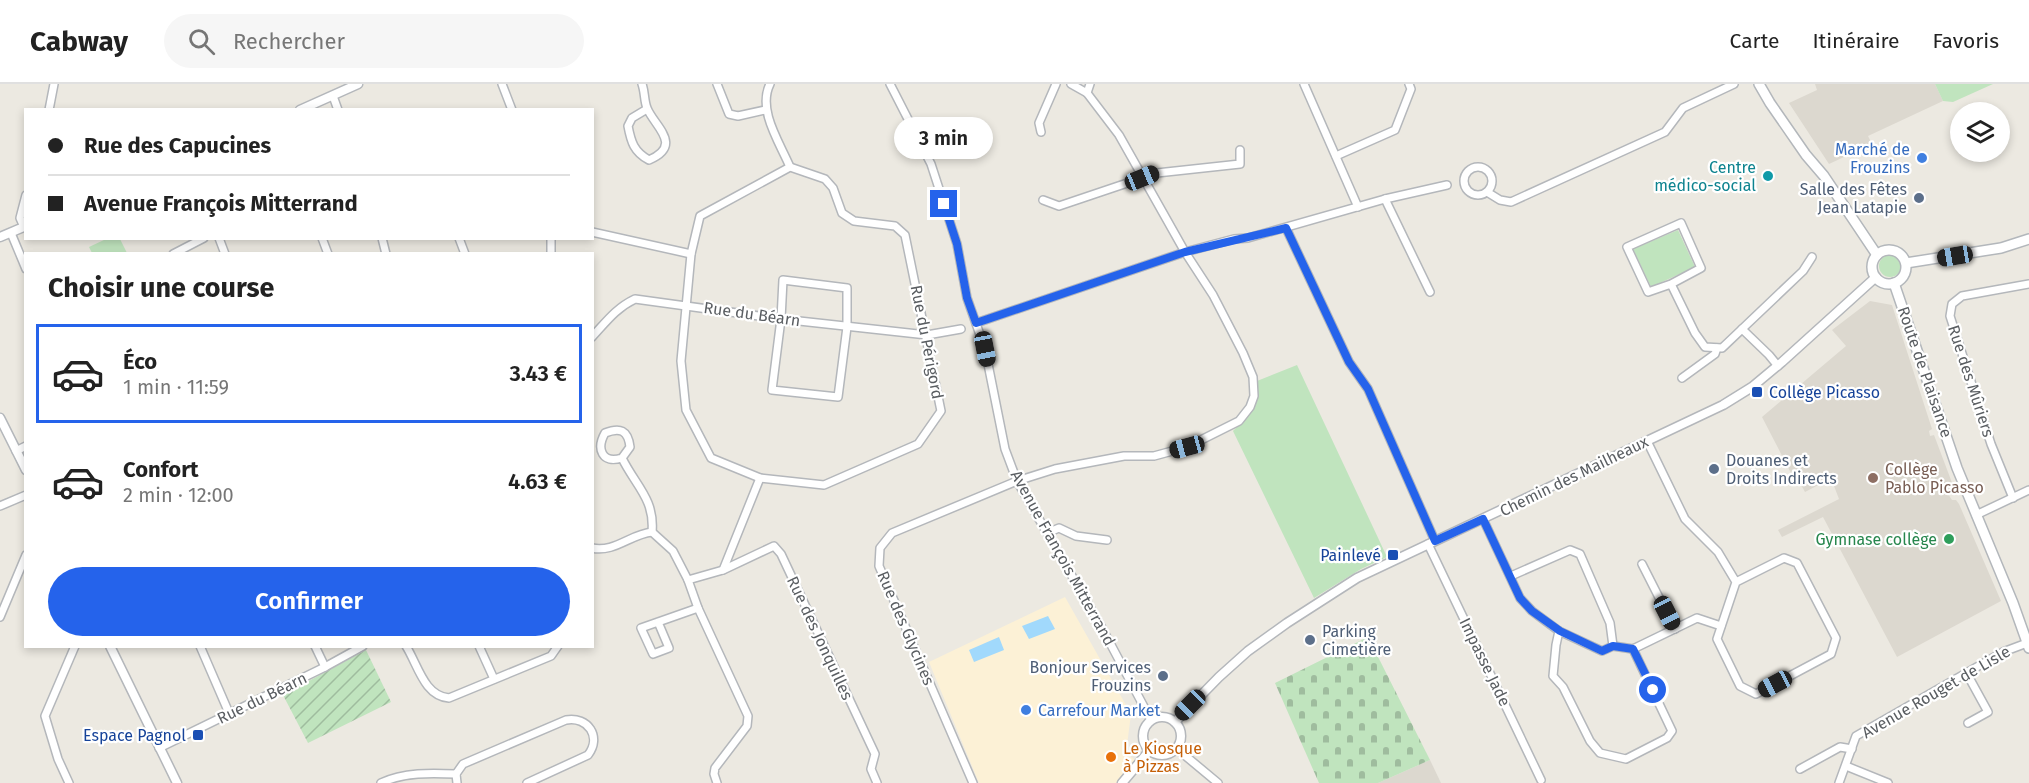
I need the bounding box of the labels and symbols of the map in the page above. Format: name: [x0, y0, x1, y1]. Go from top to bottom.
callout: 3 min: [894, 117, 994, 159]
place label: Marché de Frouzins: [1835, 140, 1910, 177]
marker: Marché de Frouzins: [1915, 151, 1929, 165]
place label: Centre médico-social: [1654, 158, 1756, 195]
car: [1122, 163, 1162, 193]
marker: Centre médico-social: [1761, 169, 1775, 183]
place label: Salle des Fêtes Jean Latapie: [1800, 180, 1907, 217]
route end: [930, 190, 957, 217]
marker: Salle des Fêtes Jean Latapie: [1912, 191, 1926, 205]
car: [1936, 244, 1974, 268]
street label: Rue du Périgord: [907, 283, 947, 401]
street label: Rue du Béarn: [702, 298, 802, 330]
street label: Route de Plaisance: [1894, 304, 1956, 440]
street label: Rue des Mûriers: [1944, 323, 1998, 439]
car: [973, 330, 997, 368]
place label: Collège Picasso: [1769, 383, 1880, 402]
marker: Collège Picasso: [1750, 385, 1764, 399]
street label: Chemin des Mailheaux: [1497, 432, 1652, 520]
car: [1167, 434, 1207, 460]
place label: Douanes et Droits Indirects: [1726, 451, 1837, 488]
place label: Collège Pablo Picasso: [1885, 460, 1984, 497]
marker: Douanes et Droits Indirects: [1707, 462, 1721, 476]
street label: Avenue François Mitterrand: [1006, 467, 1119, 650]
marker: Collège Pablo Picasso: [1866, 471, 1880, 485]
place label: Gymnase collège: [1815, 530, 1937, 549]
marker: Gymnase collège: [1942, 532, 1956, 546]
place label: Painlevé: [1320, 546, 1381, 565]
marker: Painlevé: [1386, 548, 1400, 562]
street label: Rue des Glycines: [873, 568, 939, 688]
street label: Rue des Jonquilles: [783, 573, 857, 703]
car: [1651, 593, 1683, 633]
street label: Impasse Jade: [1455, 615, 1515, 709]
place label: Parking Cimetière: [1322, 622, 1391, 659]
marker: Parking Cimetière: [1303, 633, 1317, 647]
street label: Avenue Rouget de Lisle: [1858, 642, 2014, 742]
place label: Bonjour Services Frouzins: [1029, 658, 1151, 695]
street label: Rue du Béarn: [214, 668, 310, 728]
car: [1755, 668, 1795, 700]
marker: Bonjour Services Frouzins: [1156, 669, 1170, 683]
route start: [1639, 676, 1666, 703]
car: [1171, 686, 1209, 724]
place label: Carrefour Market: [1038, 701, 1160, 720]
marker: Carrefour Market: [1019, 703, 1033, 717]
place label: Espace Pagnol: [83, 726, 186, 745]
marker: Espace Pagnol: [191, 728, 205, 742]
place label: Le Kiosque à Pizzas: [1123, 739, 1202, 776]
marker: Le Kiosque à Pizzas: [1104, 750, 1118, 764]

